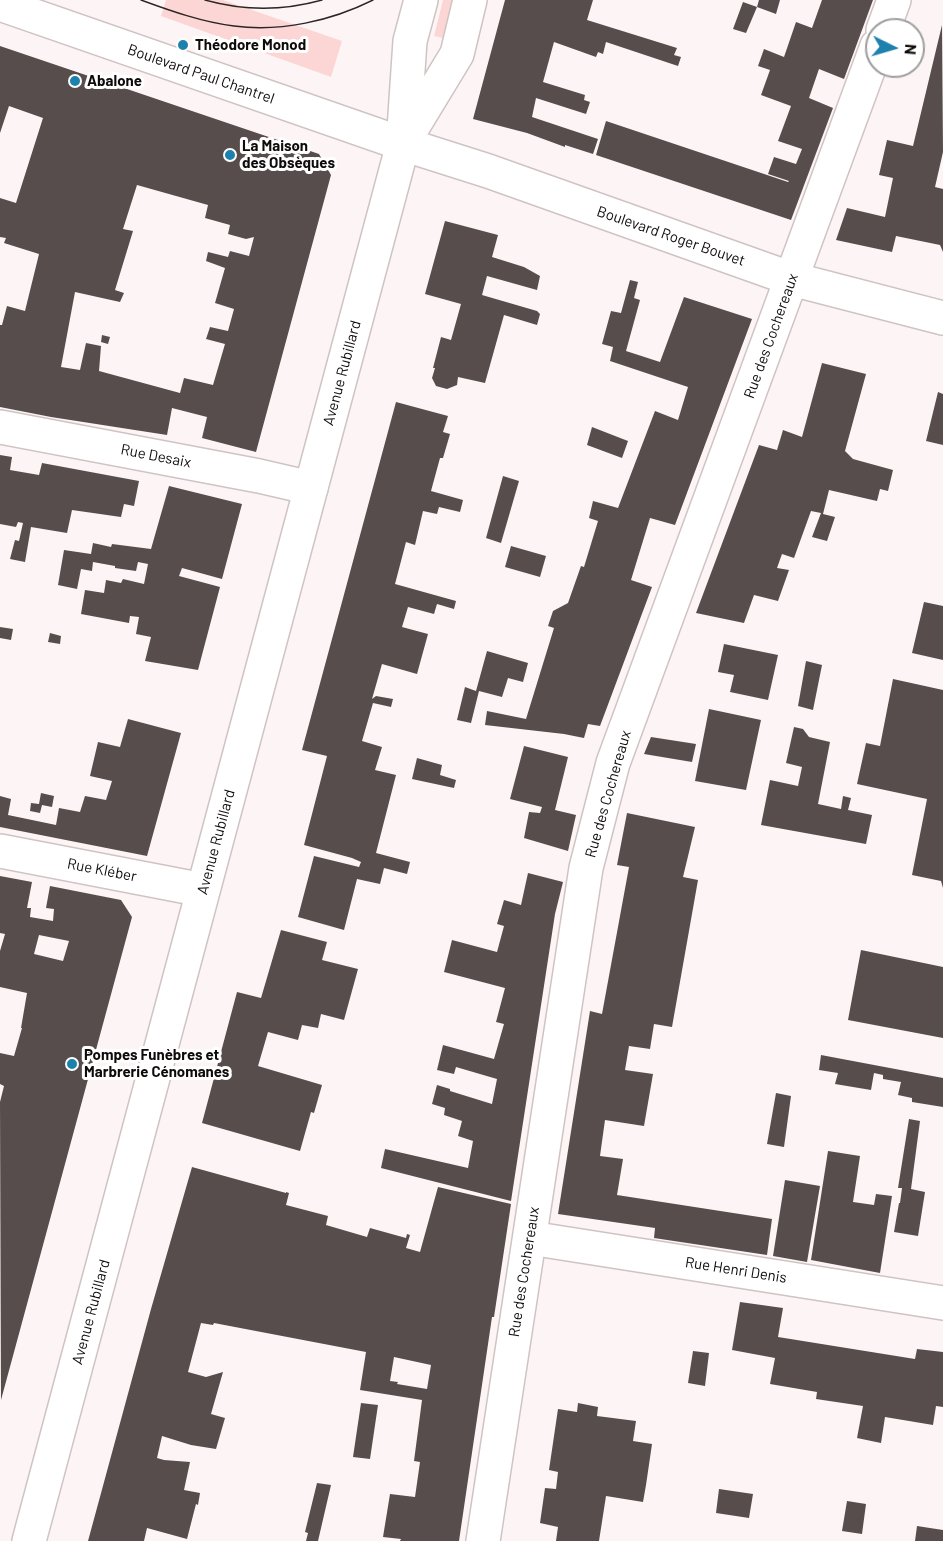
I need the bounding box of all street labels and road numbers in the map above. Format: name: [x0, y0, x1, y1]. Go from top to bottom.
street label: Boulevard Paul Chantrel: [125, 40, 277, 108]
street label: Boulevard Roger Bouvet: [594, 202, 748, 270]
street label: Rue des Cochereaux: [740, 271, 802, 401]
street label: Avenue Rubillard: [319, 318, 365, 428]
street label: Rue Desaix: [119, 440, 193, 472]
street label: Rue des Cochereaux: [581, 728, 635, 860]
street label: Avenue Rubillard: [193, 787, 239, 897]
street label: Rue Kléber: [66, 854, 138, 886]
street label: Rue des Cochereaux: [505, 1206, 543, 1338]
street label: Rue Henri Denis: [684, 1253, 788, 1287]
street label: Avenue Rubillard: [68, 1257, 114, 1367]

